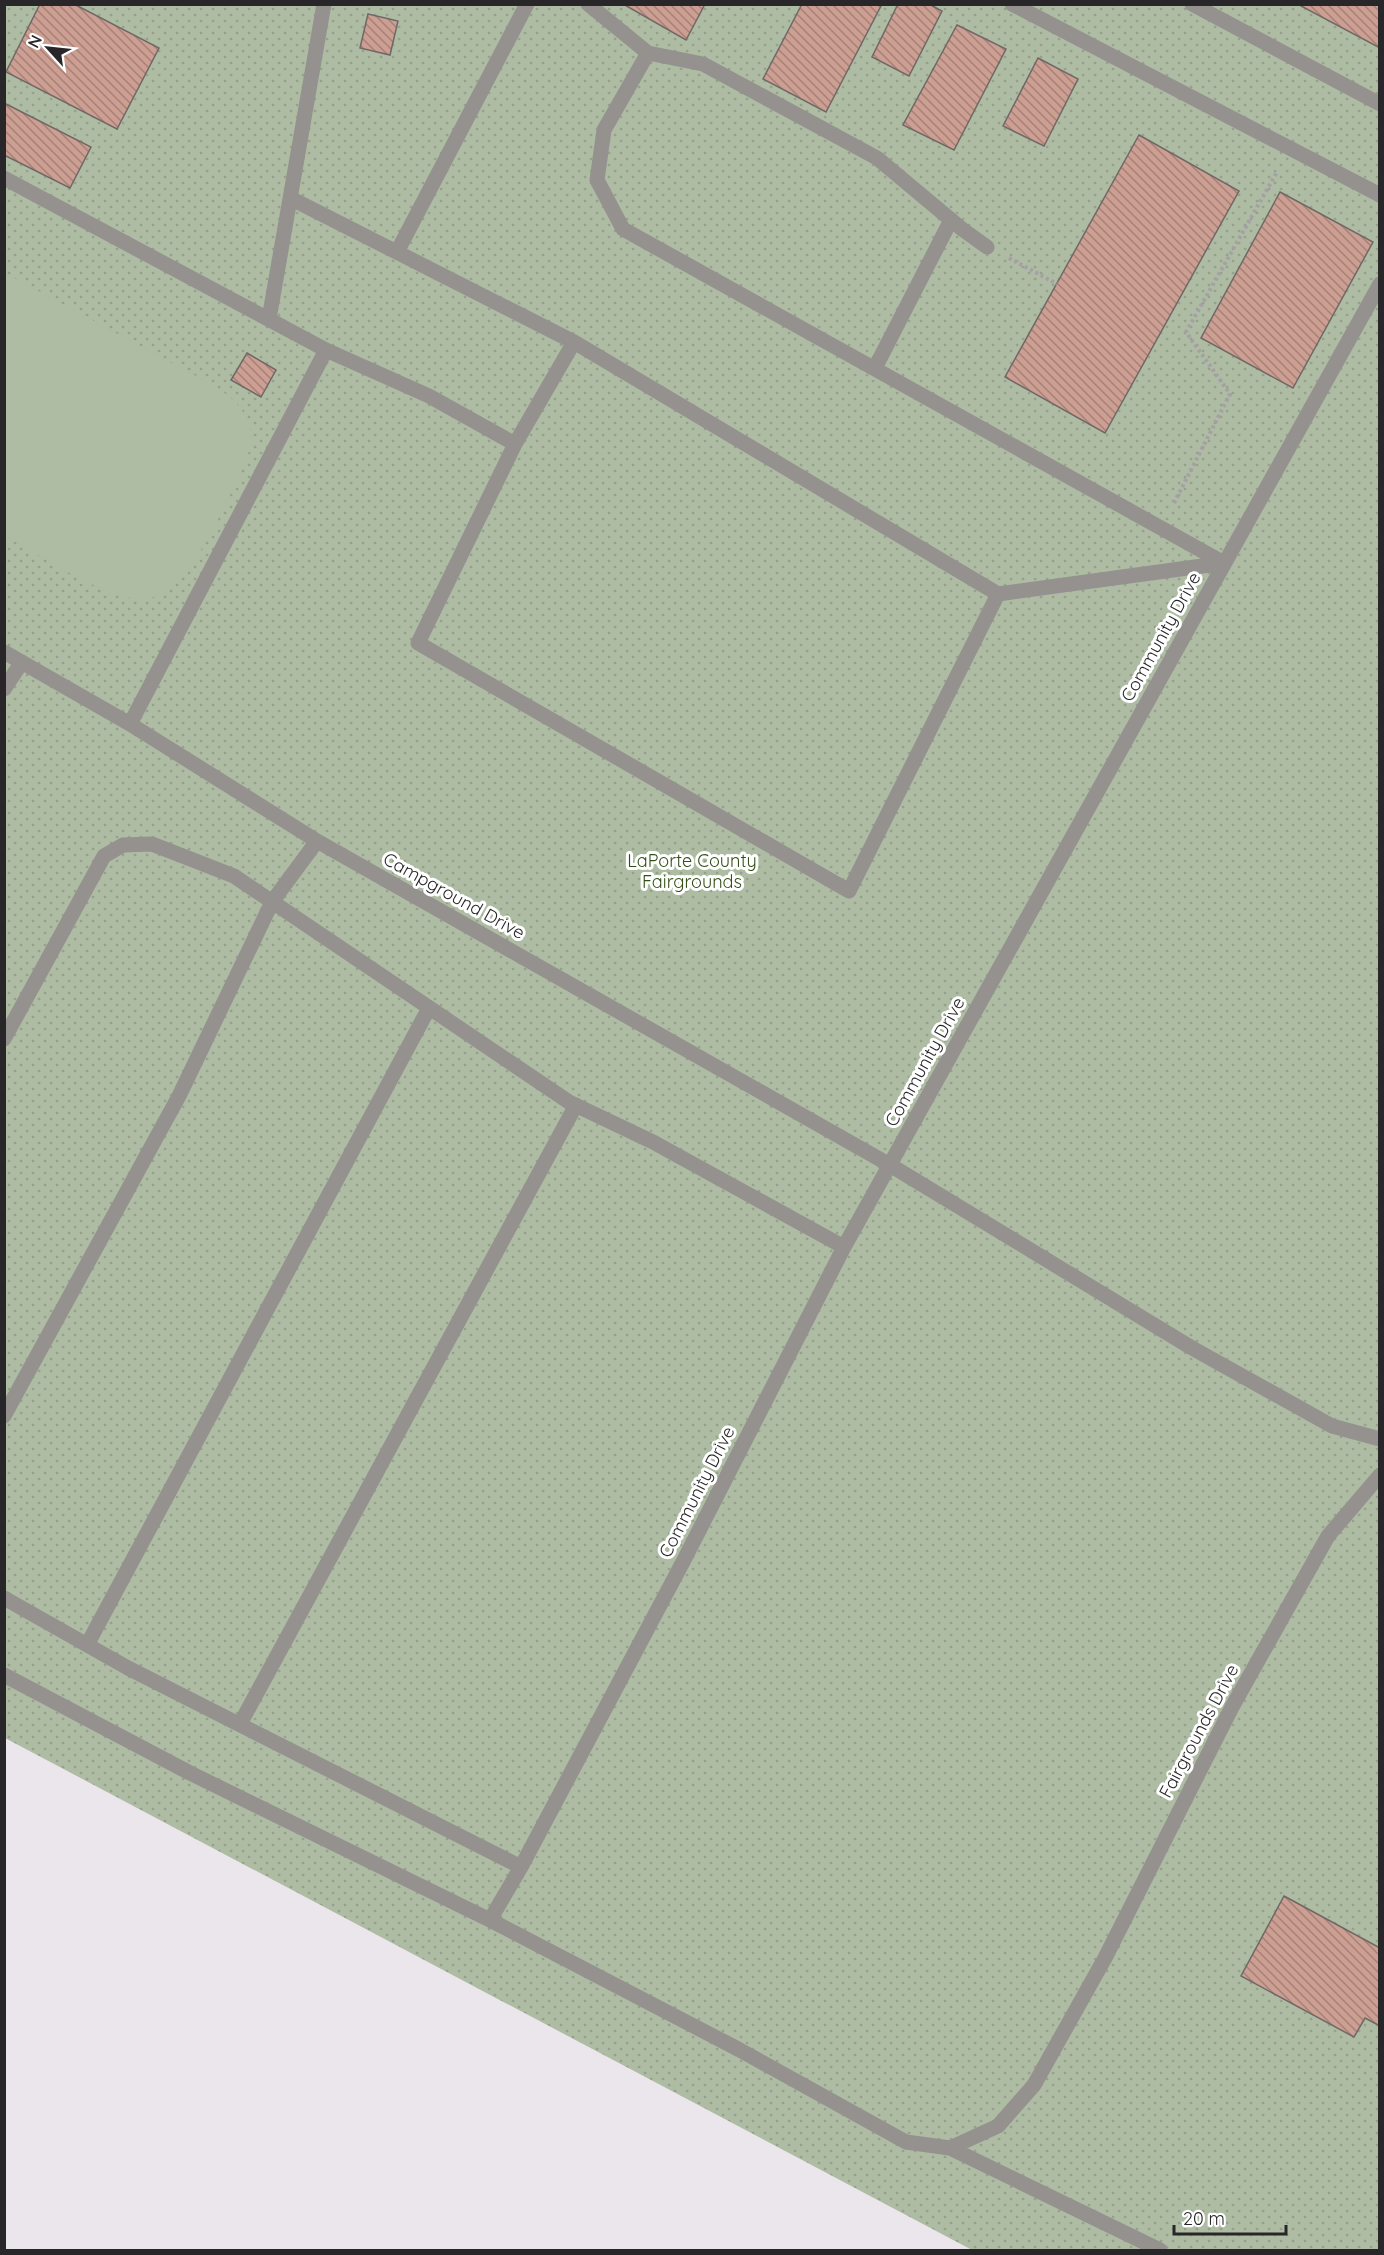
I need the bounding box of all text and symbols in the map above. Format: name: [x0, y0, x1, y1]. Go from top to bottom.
north arrow: [18, 18, 78, 78]
text: N: [23, 31, 46, 51]
street label: Community Drive: [1115, 568, 1206, 706]
street label: Campground Drive: [379, 847, 529, 944]
park label: LaPorte County Fairgrounds: [627, 849, 757, 893]
street label: Community Drive: [879, 993, 970, 1131]
street label: Community Drive: [654, 1422, 740, 1561]
street label: Fairgrounds Drive: [1154, 1660, 1243, 1802]
scale bar: [1174, 2198, 1286, 2236]
text: 20 m: [1183, 2207, 1225, 2230]

